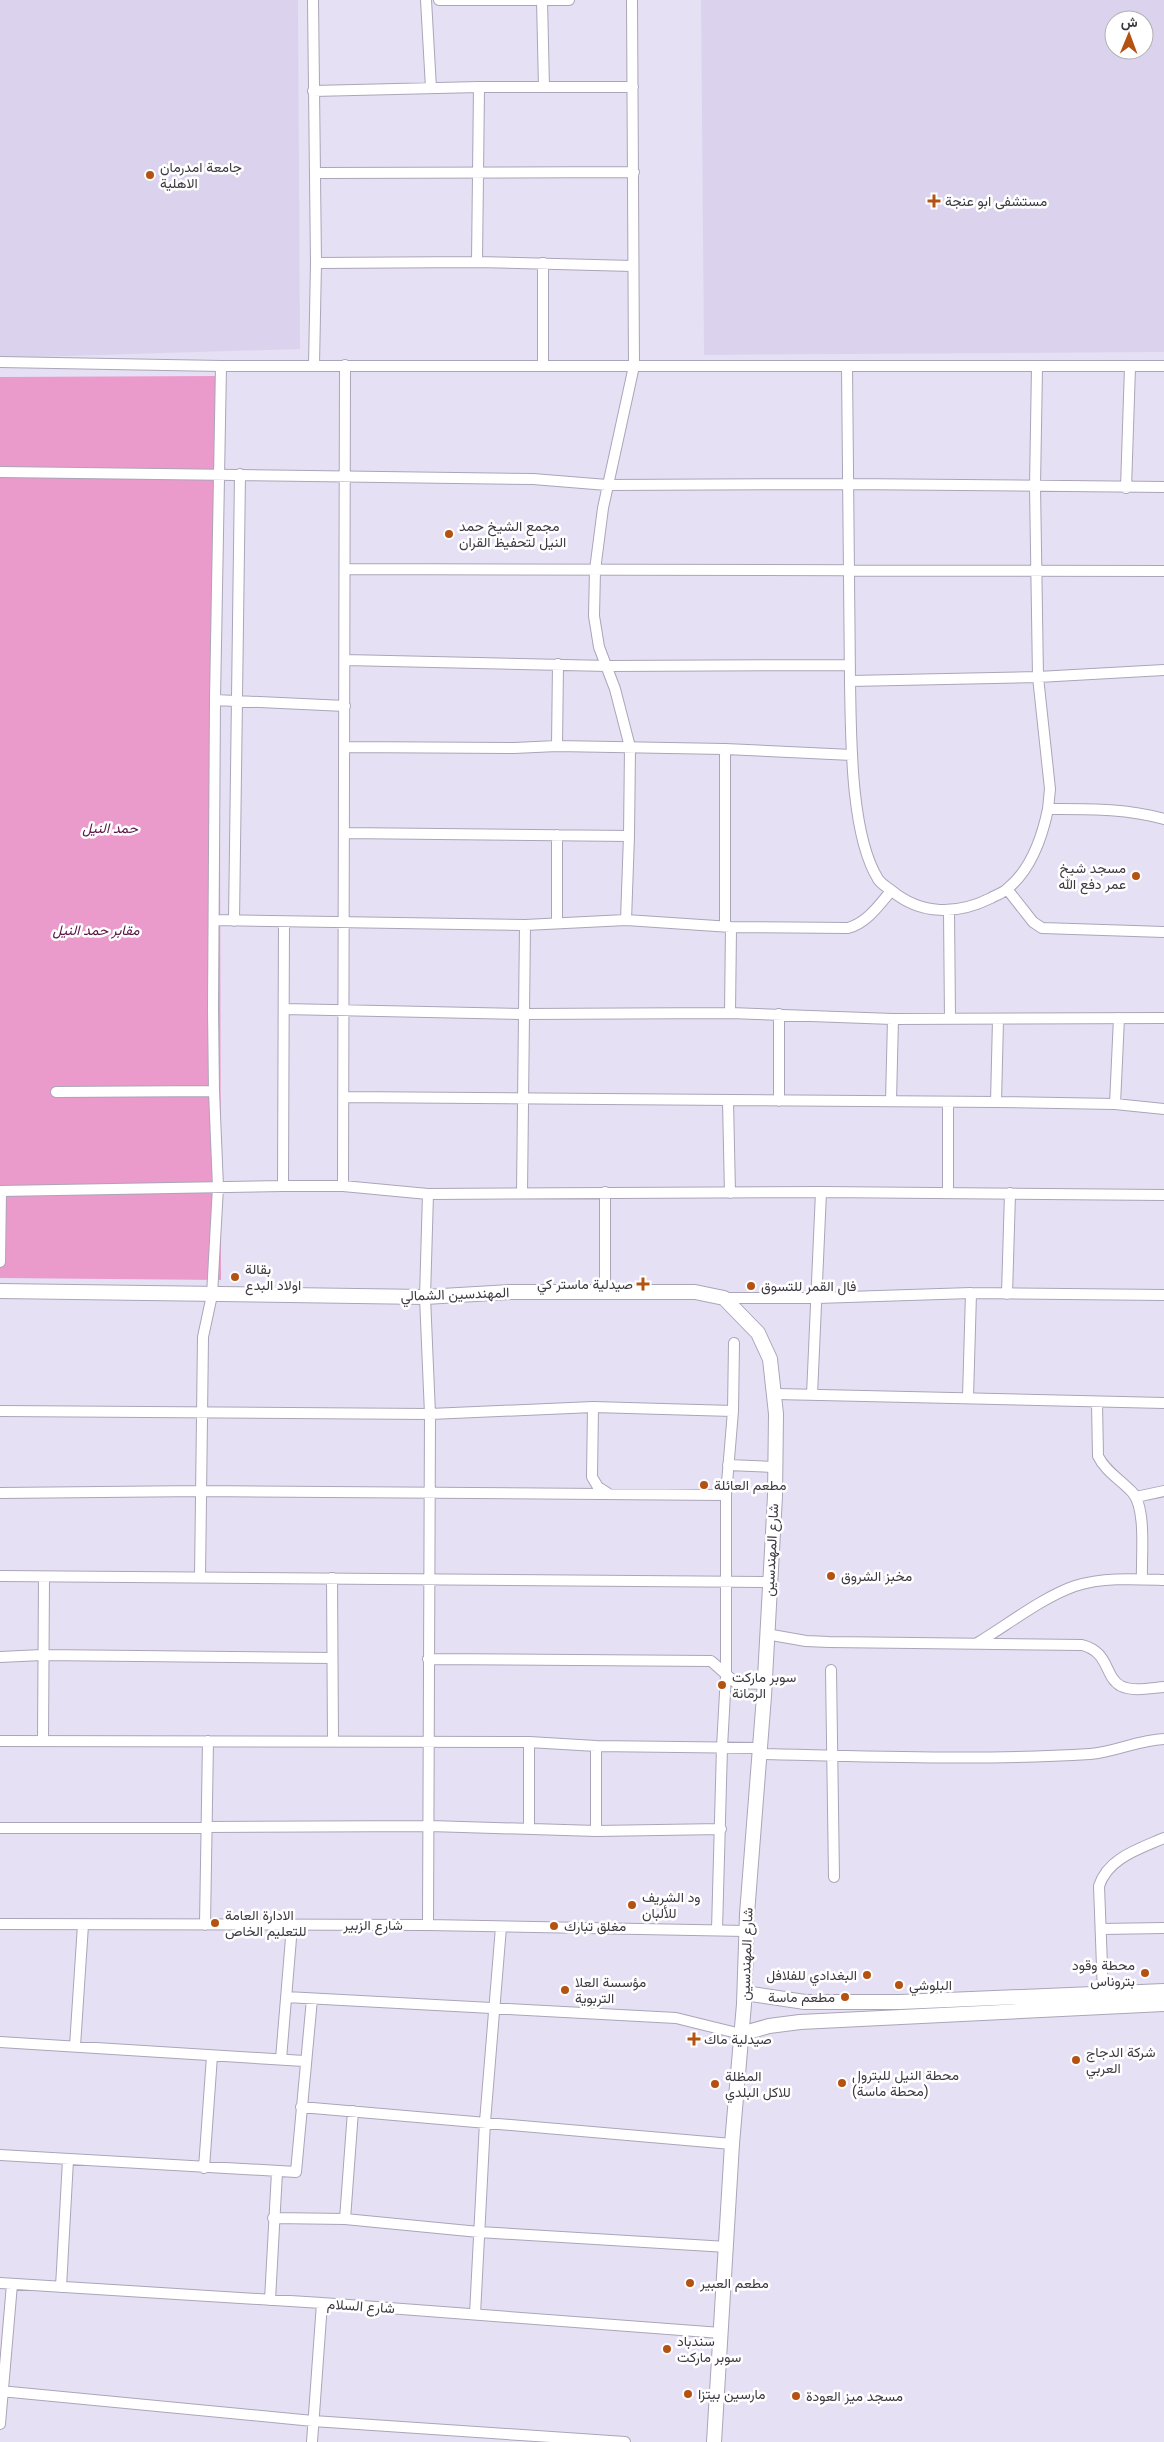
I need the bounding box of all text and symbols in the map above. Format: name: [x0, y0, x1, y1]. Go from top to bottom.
north arrow: [1104, 10, 1154, 60]
text: ش: [1121, 13, 1138, 35]
place label: جامعة امدرمان الاهلية: [160, 158, 242, 196]
marker: جامعة امدرمان الاهلية: [144, 169, 156, 181]
place label: مستشفى ابو عنجة: [945, 192, 1047, 214]
marker: مستشفى ابو عنجة: [927, 194, 941, 208]
place label: مجمع الشيخ حمد النيل لتحفيظ القران: [459, 517, 566, 555]
marker: مجمع الشيخ حمد النيل لتحفيظ القران: [443, 528, 455, 540]
park label: حمد النيل: [82, 819, 138, 841]
place label: مسجد شيخ عمر دفع الله: [1059, 859, 1126, 897]
marker: مسجد شيخ عمر دفع الله: [1130, 870, 1142, 882]
park label: مقابر حمد النيل: [53, 921, 140, 943]
place label: بقالة اولاد البدع: [245, 1260, 301, 1298]
marker: بقالة اولاد البدع: [229, 1271, 241, 1283]
place label: صيدلية ماستر كي: [537, 1275, 633, 1297]
place label: فال القمر للتسوق: [761, 1277, 856, 1299]
marker: صيدلية ماستر كي: [637, 1278, 649, 1290]
marker: فال القمر للتسوق: [745, 1280, 757, 1292]
street label: المهندسين الشمالي: [400, 1283, 510, 1309]
place label: مطعم العائلة: [714, 1476, 787, 1498]
marker: مطعم العائلة: [698, 1479, 710, 1491]
street label: شارع المهندسين: [760, 1503, 786, 1597]
place label: مخبز الشروق: [841, 1567, 912, 1589]
marker: مخبز الشروق: [825, 1570, 837, 1582]
place label: سوبر ماركت الرمانة: [732, 1668, 796, 1706]
marker: سوبر ماركت الرمانة: [716, 1679, 728, 1691]
place label: ود الشريف للألبان: [642, 1888, 701, 1926]
marker: ود الشريف للألبان: [626, 1899, 638, 1911]
place label: الادارة العامة للتعليم الخاص: [225, 1906, 307, 1944]
street label: شارع المهندسين: [735, 1907, 761, 2001]
street label: شارع الزبير: [342, 1916, 403, 1938]
marker: الادارة العامة للتعليم الخاص: [209, 1917, 221, 1929]
place label: مغلق تبارك: [564, 1917, 626, 1939]
marker: مغلق تبارك: [548, 1920, 560, 1932]
place label: محطة وقود بتروناس: [1072, 1956, 1135, 1994]
place label: البغدادي للفلافل: [766, 1966, 857, 1988]
marker: محطة وقود بتروناس: [1139, 1967, 1151, 1979]
marker: البغدادي للفلافل: [861, 1969, 873, 1981]
place label: مؤسسة العلا التربوية: [575, 1973, 646, 2011]
place label: البلوشي: [909, 1976, 952, 1998]
marker: البلوشي: [893, 1979, 905, 1991]
marker: مؤسسة العلا التربوية: [559, 1984, 571, 1996]
place label: مطعم ماسة: [768, 1988, 835, 2010]
marker: مطعم ماسة: [839, 1991, 851, 2003]
place label: صيدلية ماك: [704, 2030, 772, 2052]
marker: صيدلية ماك: [688, 2033, 700, 2045]
place label: شركة الدجاج العربي: [1086, 2043, 1156, 2081]
marker: شركة الدجاج العربي: [1070, 2054, 1082, 2066]
place label: محطة النيل للبترول (محطة ماسة): [852, 2066, 959, 2104]
place label: المظلة للاكل البلدي: [725, 2067, 791, 2105]
marker: محطة النيل للبترول (محطة ماسة): [836, 2077, 848, 2089]
marker: المظلة للاكل البلدي: [709, 2078, 721, 2090]
place label: مطعم العبير: [699, 2274, 769, 2296]
marker: مطعم العبير: [684, 2277, 696, 2289]
street label: شارع السلام: [326, 2295, 395, 2321]
place label: سندباد سوبر ماركت: [677, 2332, 741, 2370]
marker: سندباد سوبر ماركت: [661, 2343, 673, 2355]
place label: مارسين بيتزا: [698, 2385, 766, 2407]
place label: مسجد ميز العودة: [806, 2387, 903, 2409]
marker: مارسين بيتزا: [682, 2388, 694, 2400]
marker: مسجد ميز العودة: [790, 2390, 802, 2402]

